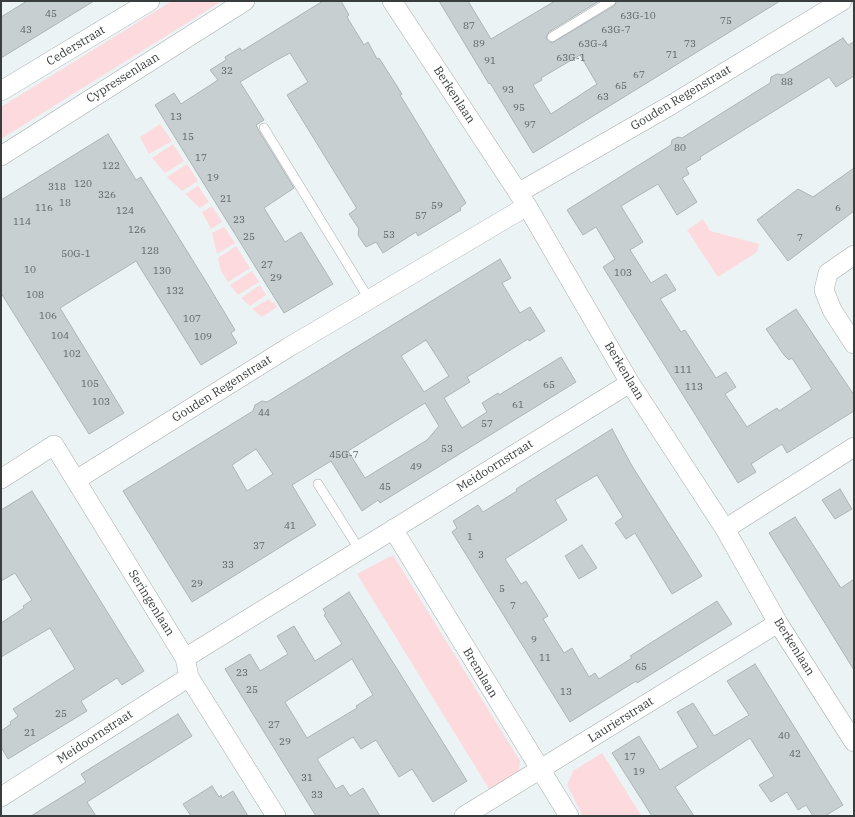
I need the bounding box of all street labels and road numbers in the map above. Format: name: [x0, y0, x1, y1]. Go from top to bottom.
street label: Cederstraat: [44, 23, 108, 69]
street label: Cypressenlaan: [84, 50, 162, 106]
street label: Gouden Regenstraat: [628, 62, 734, 134]
street label: Berkenlaan: [430, 64, 478, 126]
street label: Berkenlaan: [601, 339, 647, 403]
street label: Gouden Regenstraat: [170, 353, 274, 425]
street label: Meidoornstraat: [454, 437, 536, 495]
street label: Seringenlaan: [125, 567, 177, 639]
street label: Berkenlaan: [771, 616, 817, 678]
street label: Bremlaan: [460, 645, 500, 701]
street label: Laurierstraat: [586, 694, 656, 746]
street label: Meidoornstraat: [55, 707, 135, 767]

